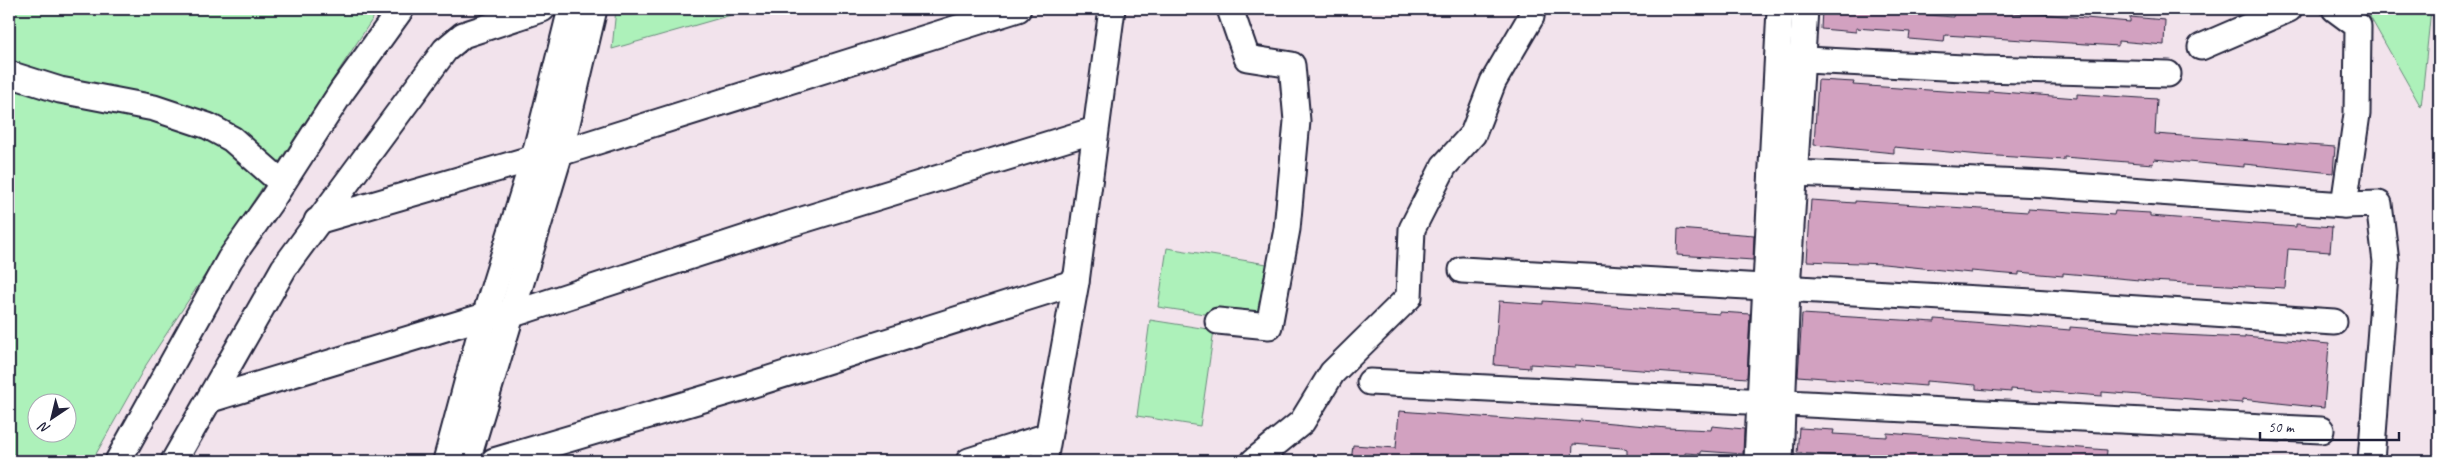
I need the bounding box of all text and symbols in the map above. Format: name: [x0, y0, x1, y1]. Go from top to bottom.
north arrow: [28, 392, 78, 442]
scale bar: [2260, 410, 2399, 442]
text: N: [34, 417, 53, 438]
text: 50 m: [2268, 418, 2295, 437]

